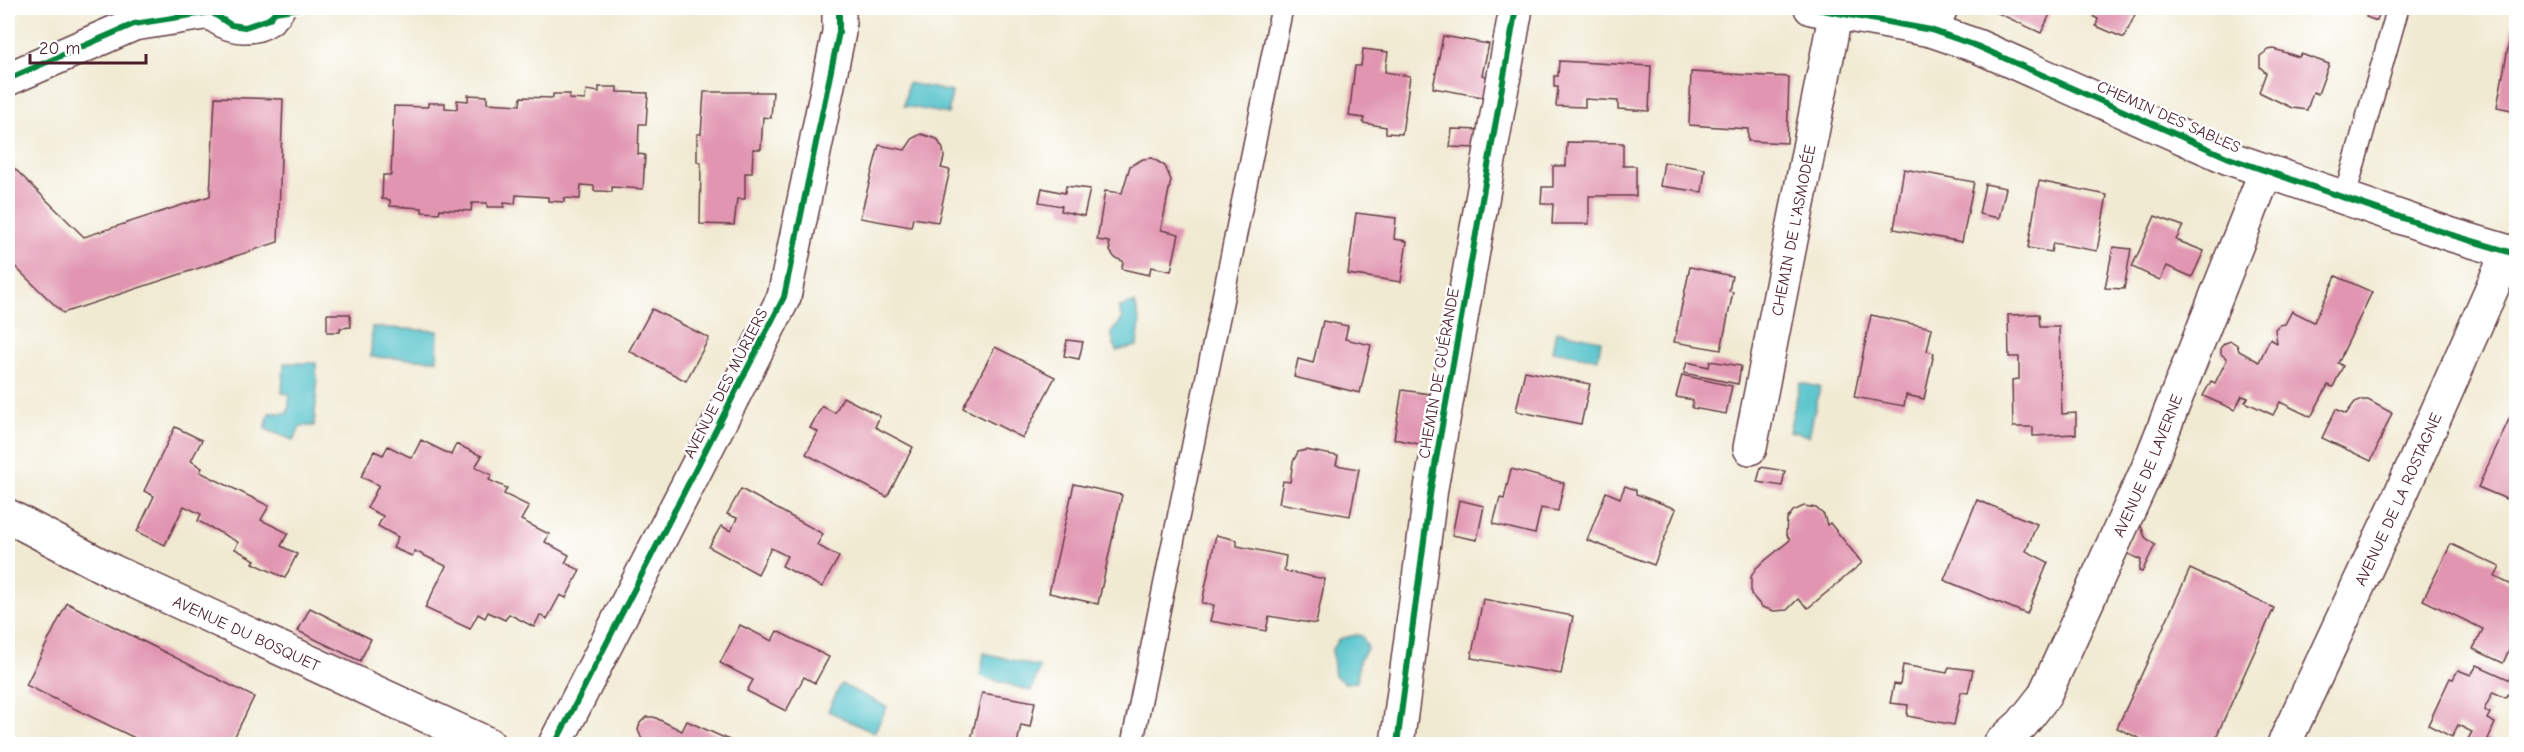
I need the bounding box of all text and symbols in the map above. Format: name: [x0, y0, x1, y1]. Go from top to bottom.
scale bar: [30, 27, 146, 65]
text: 20 m: [39, 38, 80, 59]
street label: CHEMIN DES SABLES: [2094, 77, 2243, 157]
street label: CHEMIN DE L'ASMODÉE: [1768, 143, 1820, 318]
street label: CHEMIN DE GUÉRANDE: [1414, 286, 1463, 460]
street label: AVENUE DES MÛRIERS: [679, 305, 772, 461]
street label: AVENUE DE LAVERNE: [2110, 392, 2186, 540]
street label: AVENUE DE LA ROSTAGNE: [2351, 410, 2446, 589]
street label: AVENUE DU BOSQUET: [170, 592, 323, 676]

